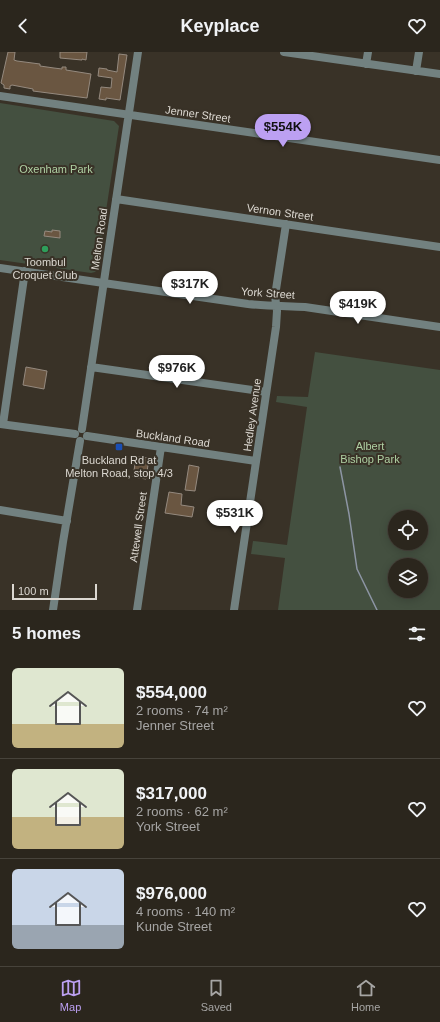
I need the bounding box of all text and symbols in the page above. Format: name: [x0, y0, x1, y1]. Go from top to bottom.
icon: back: [12, 15, 34, 37]
icon: heart: [406, 15, 428, 37]
text: Keyplace: [180, 16, 260, 36]
street label: Jenner Street: [164, 103, 232, 125]
pin: $554K: [255, 114, 311, 148]
text: $554K: [264, 119, 302, 134]
park label: Oxenham Park: [19, 163, 93, 175]
street label: Vernon Street: [246, 201, 314, 223]
street label: Melton Road: [89, 207, 109, 271]
marker: Toombul Croquet Club: [40, 244, 50, 254]
place label: Toombul Croquet Club: [13, 256, 77, 281]
pin: $317K: [162, 271, 218, 305]
text: $317K: [171, 276, 209, 291]
street label: York Street: [241, 285, 295, 301]
pin: $419K: [330, 291, 386, 325]
text: $419K: [339, 296, 377, 311]
pin: $976K: [149, 355, 205, 389]
text: $976K: [158, 360, 196, 375]
street label: Hedley Avenue: [241, 378, 263, 452]
street label: Buckland Road: [135, 427, 211, 449]
park label: Albert Bishop Park: [340, 440, 400, 465]
marker: Buckland Rd at Melton Road, stop 4/3: [114, 442, 124, 452]
place label: Buckland Rd at Melton Road, stop 4/3: [65, 454, 173, 479]
street label: Attewell Street: [127, 491, 149, 563]
pin: $531K: [207, 500, 263, 534]
text: $531K: [216, 505, 254, 520]
map controls: [388, 510, 428, 598]
button: locate: [388, 510, 428, 550]
button: layers: [388, 558, 428, 598]
scale bar: [12, 582, 97, 601]
text: 100 m: [18, 585, 49, 597]
icon: filters: [406, 623, 428, 645]
text: 5 homes: [12, 624, 81, 643]
text: $554,000: [136, 683, 207, 702]
icon: home: [44, 684, 92, 732]
icon: heart: [406, 697, 428, 719]
text: 2 rooms · 74 m²: [136, 703, 228, 718]
text: Jenner Street: [136, 718, 214, 733]
text: $317,000: [136, 784, 207, 803]
icon: home: [44, 785, 92, 833]
icon: heart: [406, 798, 428, 820]
text: 2 rooms · 62 m²: [136, 804, 228, 819]
text: York Street: [136, 819, 200, 834]
text: $976,000: [136, 884, 207, 903]
icon: home: [44, 885, 92, 933]
icon: heart: [406, 898, 428, 920]
text: 4 rooms · 140 m²: [136, 904, 235, 919]
text: Kunde Street: [136, 919, 212, 934]
tab: Map: [60, 977, 82, 1013]
tab: Saved: [201, 977, 232, 1013]
tab: Home: [351, 977, 380, 1013]

